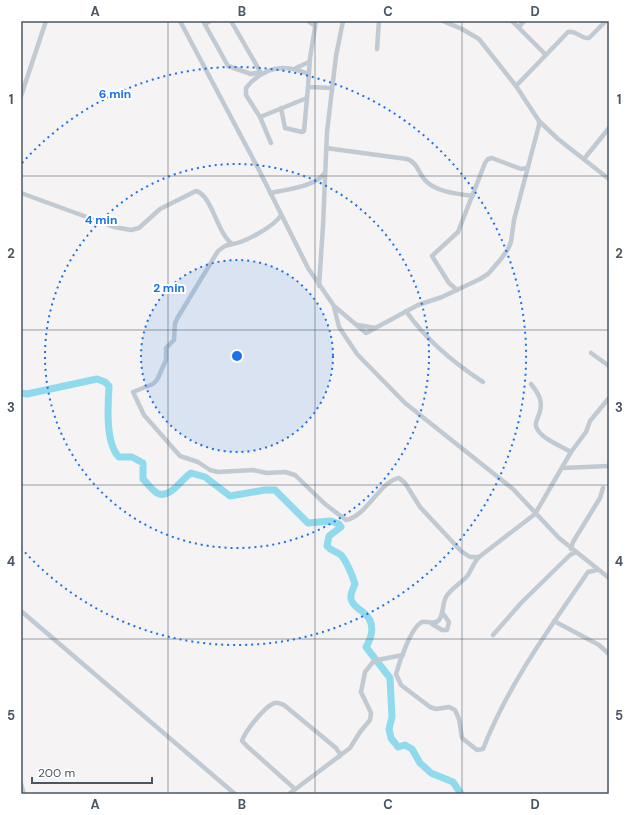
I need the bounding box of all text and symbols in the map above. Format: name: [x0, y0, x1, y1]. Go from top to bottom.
text: A: [90, 3, 100, 20]
text: B: [238, 3, 246, 20]
text: C: [383, 3, 393, 20]
text: D: [530, 3, 540, 20]
text: 6 min: [99, 86, 131, 102]
text: 1: [9, 91, 13, 108]
text: 1: [617, 91, 621, 108]
text: 4 min: [85, 212, 117, 228]
text: 2: [7, 245, 15, 262]
text: 2: [615, 245, 623, 262]
text: 2 min: [153, 280, 185, 296]
centre of rings: [230, 349, 244, 363]
text: 3: [7, 399, 15, 416]
text: 3: [615, 399, 623, 416]
text: 4: [7, 553, 15, 570]
text: 4: [615, 553, 623, 570]
text: 5: [7, 707, 15, 724]
text: 5: [615, 707, 623, 724]
scale bar: [32, 759, 152, 785]
text: 200 m: [38, 765, 75, 781]
text: A: [90, 796, 100, 813]
text: B: [238, 796, 246, 813]
text: C: [383, 796, 393, 813]
text: D: [530, 796, 540, 813]

